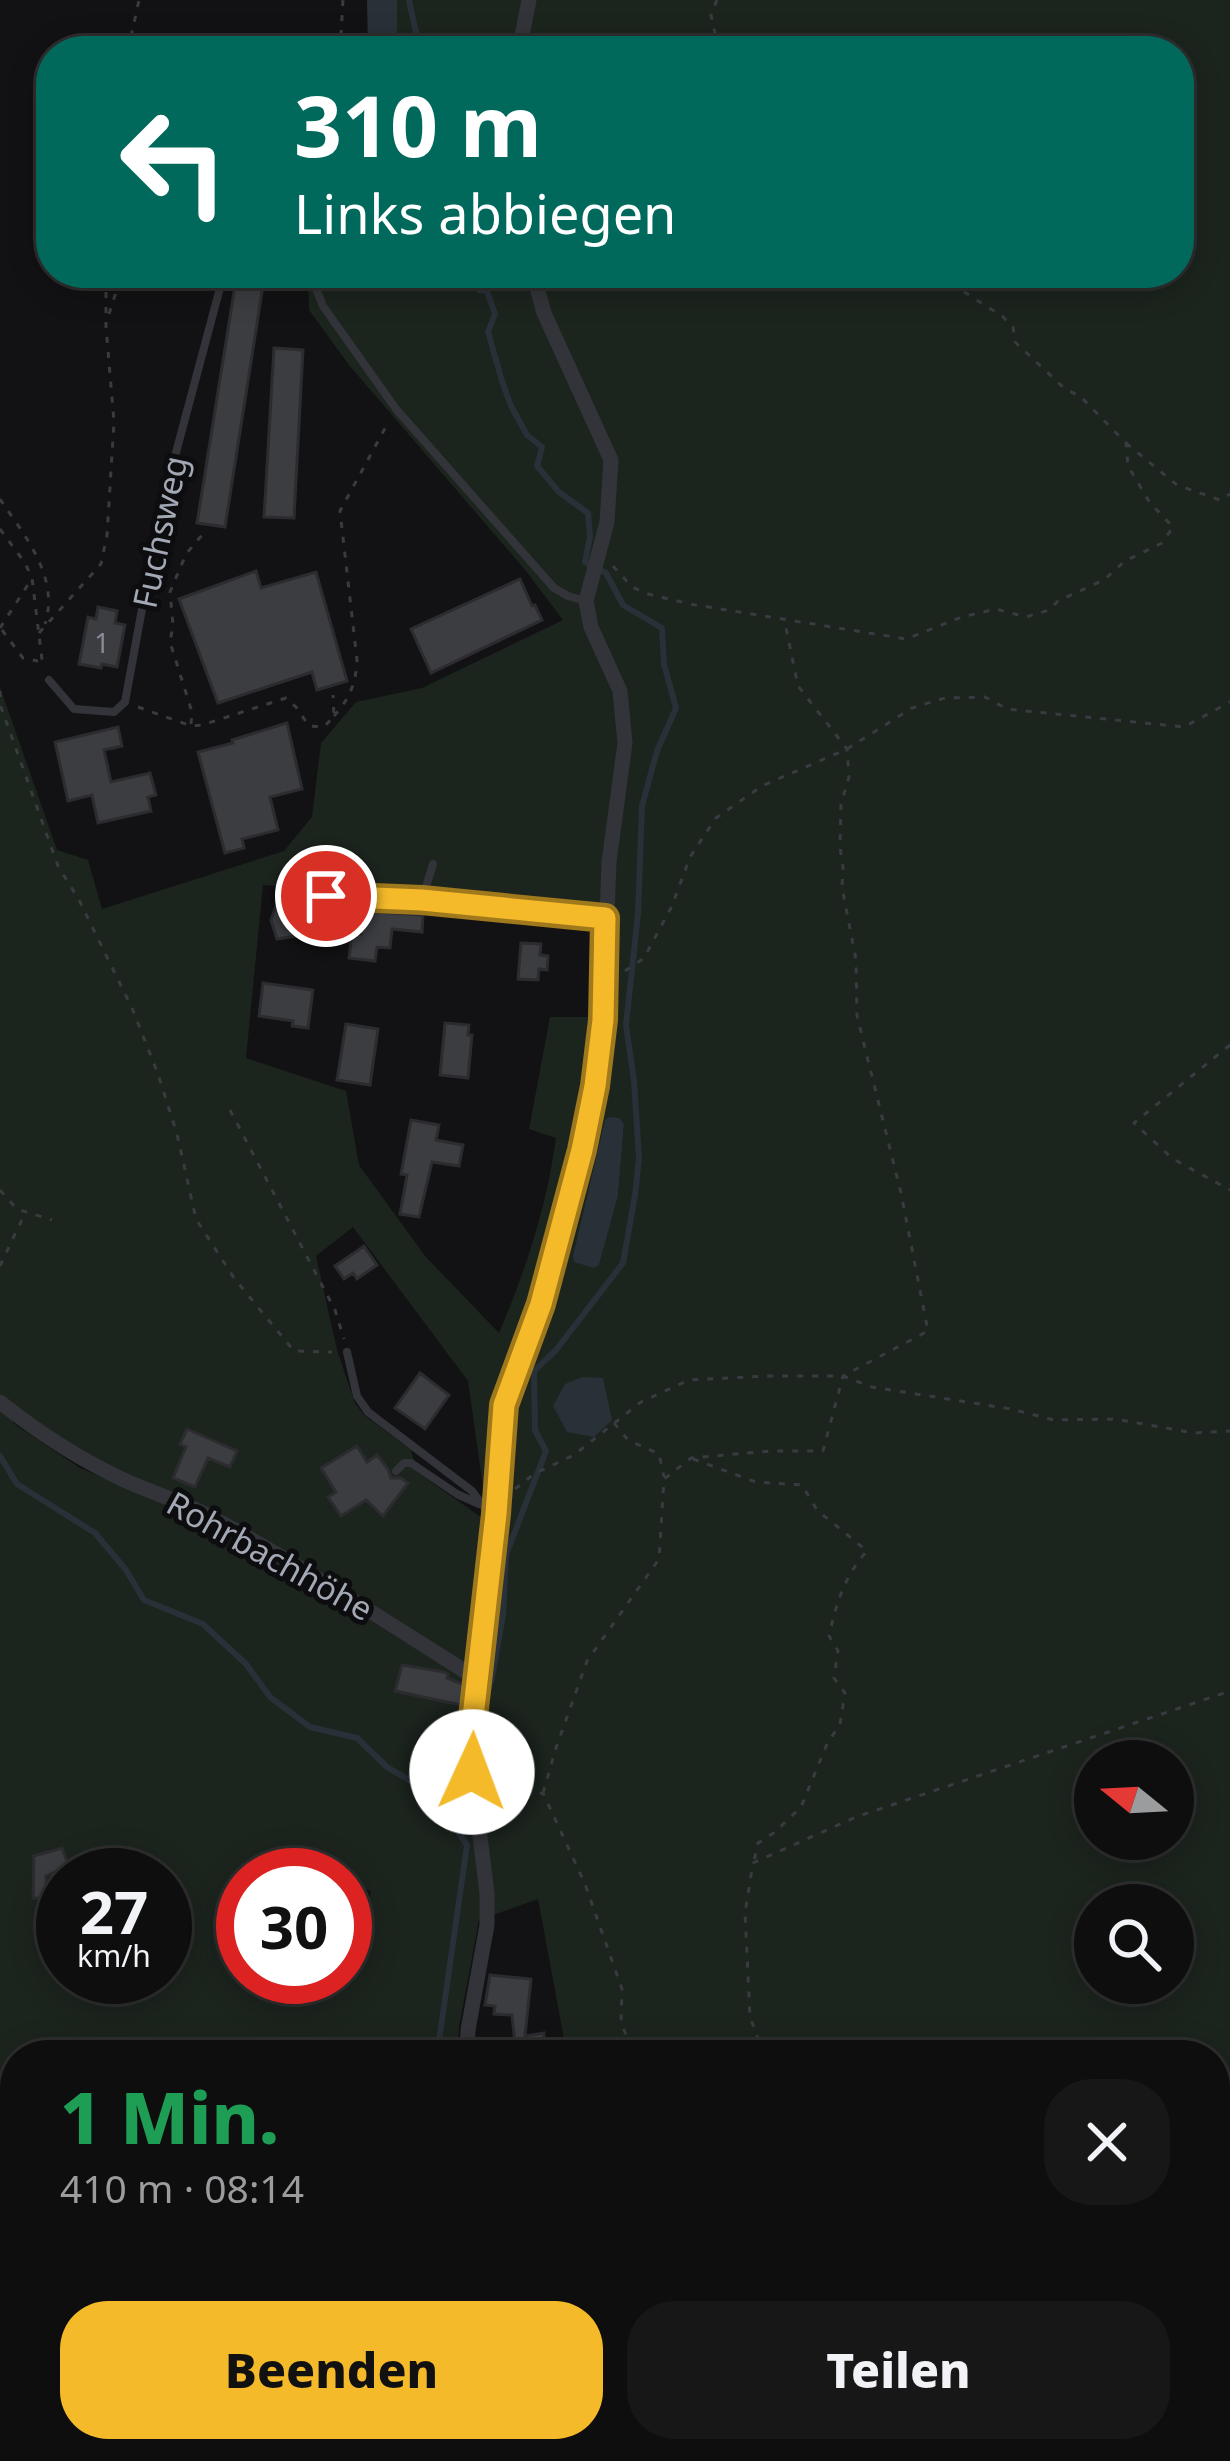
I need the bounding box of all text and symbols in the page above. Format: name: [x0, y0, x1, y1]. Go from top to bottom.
text: 310 m: [294, 67, 542, 182]
icon: left: [96, 84, 252, 240]
text: Links abbiegen: [294, 176, 676, 250]
street label: Fuchsweg: [121, 452, 198, 612]
house number: 1: [94, 624, 110, 661]
pin: [275, 845, 377, 947]
icon: arrive: [293, 863, 359, 929]
street label: Rohrbachhöhe: [159, 1480, 381, 1631]
position arrow: [409, 1709, 535, 1835]
north arrow: [1074, 1740, 1194, 1860]
map controls: [1074, 1740, 1194, 2004]
speed limit sign: 30: [216, 1848, 372, 2004]
text: 27: [80, 1870, 148, 1952]
button: search: [1074, 1884, 1194, 2004]
text: km/h: [77, 1935, 151, 1976]
text: 1 Min.: [60, 2067, 279, 2165]
button: close: [1044, 2079, 1170, 2205]
text: 410 m · 08:14: [60, 2161, 304, 2214]
button: Beenden: [60, 2301, 603, 2439]
button: Teilen: [627, 2301, 1170, 2439]

